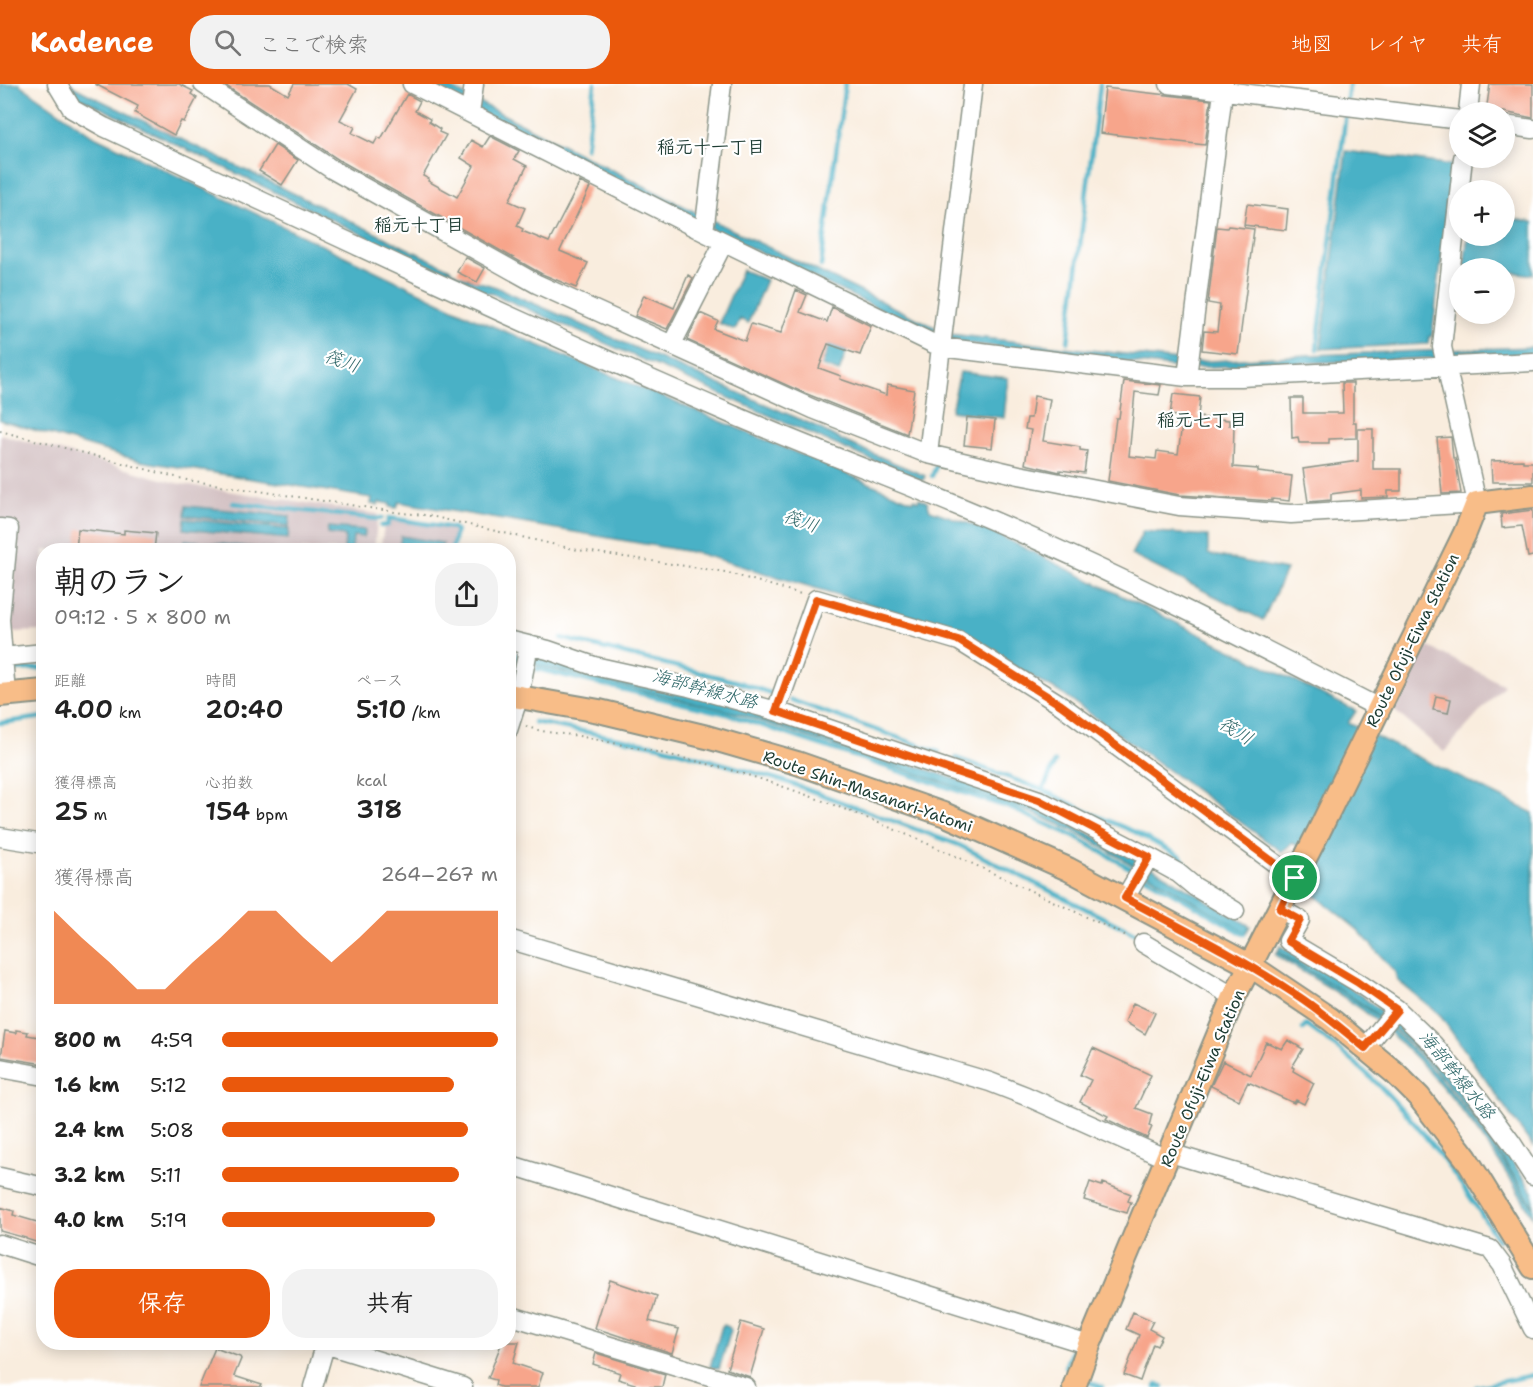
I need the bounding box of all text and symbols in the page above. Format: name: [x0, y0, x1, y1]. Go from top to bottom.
search box: [190, 15, 610, 69]
text: Kadence: [30, 23, 154, 61]
icon: search: [211, 26, 244, 59]
text: ここで検索: [259, 30, 369, 59]
text: 地図: [1291, 30, 1333, 58]
text: レイヤ: [1366, 30, 1428, 58]
text: 共有: [1461, 30, 1503, 58]
map controls: [1449, 102, 1515, 324]
button: layers: [1449, 102, 1515, 168]
district label: 稲元十一丁目: [657, 135, 765, 159]
button: +: [1449, 180, 1515, 246]
district label: 稲元十丁目: [374, 213, 464, 237]
button: −: [1449, 258, 1515, 324]
water label: 筏川: [321, 344, 363, 378]
district label: 稲元七丁目: [1157, 408, 1247, 432]
water label: 筏川: [780, 504, 822, 538]
street label: Route Ofuji-Eiwa Station: [1361, 550, 1464, 731]
text: 朝のラン: [54, 559, 186, 604]
button: share: [435, 563, 498, 626]
text: 09:12 · 5 × 800 m: [54, 604, 231, 630]
water label: 海部幹線水路: [650, 663, 761, 715]
text: 距離: [54, 670, 86, 691]
text: 時間: [205, 670, 237, 691]
text: ペース: [356, 670, 403, 691]
text: 4.00: [54, 691, 113, 726]
text: 20:40: [205, 691, 284, 726]
text: 5:10: [356, 691, 407, 726]
text: km: [113, 702, 141, 723]
text: /km: [407, 702, 441, 723]
water label: 筏川: [1214, 711, 1258, 751]
street label: Route Shin-Masanari-Yatomi: [760, 746, 975, 837]
text: kcal: [356, 770, 387, 791]
text: 獲得標高: [54, 772, 118, 793]
text: 心拍数: [205, 772, 253, 793]
text: 318: [356, 791, 402, 826]
text: 25: [54, 793, 88, 828]
text: 154: [205, 793, 250, 828]
text: m: [88, 804, 107, 825]
text: bpm: [250, 804, 288, 825]
pin: [1269, 852, 1320, 903]
text: 264–267 m: [381, 861, 498, 887]
icon: arrive: [1278, 861, 1311, 894]
text: 獲得標高: [54, 864, 134, 890]
street label: Route Ofuji-Eiwa Station: [1156, 986, 1249, 1170]
water label: 海部幹線水路: [1414, 1025, 1501, 1125]
text: 800 m: [54, 1027, 121, 1053]
text: 4:59: [150, 1027, 194, 1053]
text: 1.6 km: [54, 1072, 120, 1098]
text: 5:12: [150, 1072, 187, 1098]
text: 2.4 km: [54, 1117, 124, 1143]
text: 5:08: [150, 1117, 194, 1143]
text: 3.2 km: [54, 1162, 125, 1188]
text: 5:11: [150, 1162, 182, 1188]
text: 4.0 km: [54, 1207, 124, 1233]
text: 5:19: [150, 1207, 187, 1233]
button: 保存: [54, 1269, 270, 1338]
button: 共有: [282, 1269, 498, 1338]

